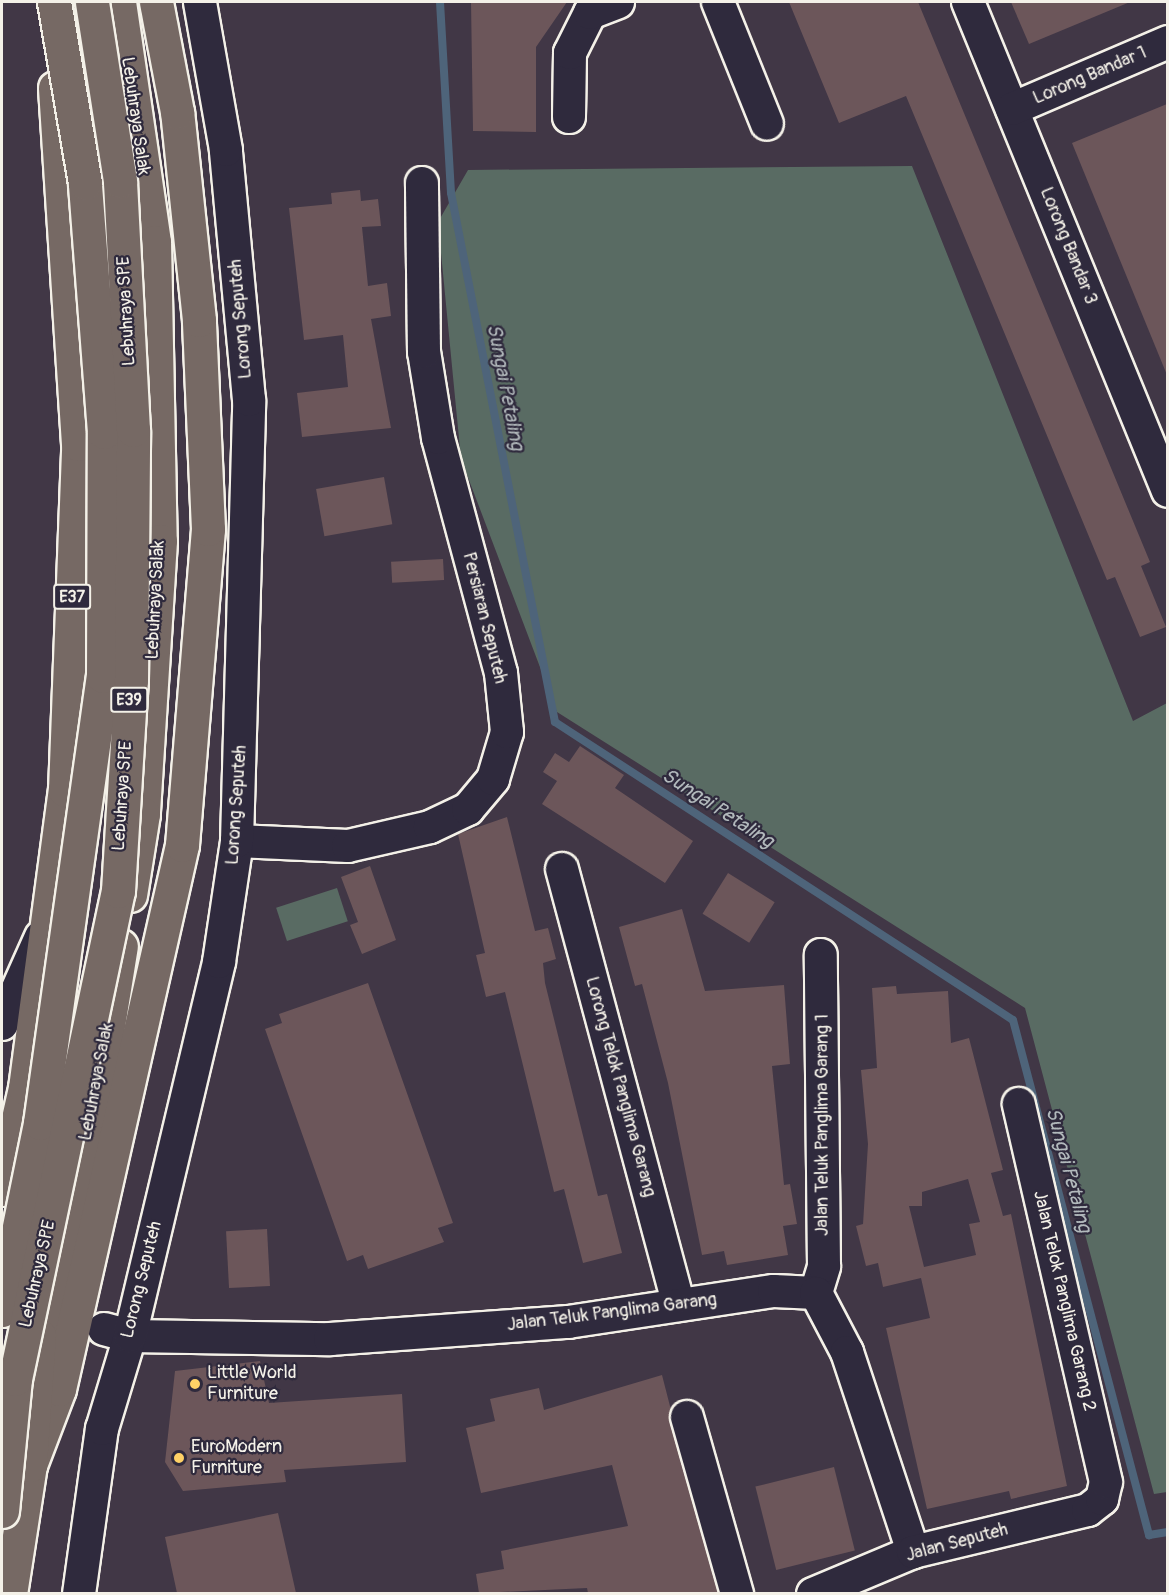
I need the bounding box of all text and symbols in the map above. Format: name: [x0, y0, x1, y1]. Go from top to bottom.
street label: Lorong Bandar 1: [1030, 42, 1150, 110]
street label: Lebuhraya Salak: [116, 56, 154, 176]
street label: Lorong Bandar 3: [1035, 184, 1101, 308]
street label: Lebuhraya SPE: [113, 256, 141, 366]
street label: Lorong Seputeh: [225, 258, 257, 380]
water label: Sungai Petaling: [482, 322, 530, 452]
street label: Lebuhraya Salak: [142, 540, 170, 660]
street label: Persiaran Seputeh: [457, 550, 511, 686]
road number: E37: [52, 584, 92, 610]
road number: E39: [110, 687, 148, 713]
street label: Lebuhraya SPE: [108, 740, 138, 852]
street label: Lorong Seputeh: [222, 744, 252, 866]
water label: Sungai Petaling: [658, 763, 778, 853]
street label: Lorong Telok Panglima Garang: [580, 975, 660, 1199]
street label: Jalan Teluk Panglima Garang 1: [812, 1014, 834, 1236]
street label: Lebuhraya Salak: [75, 1021, 119, 1143]
water label: Sungai Petaling: [1041, 1105, 1097, 1235]
street label: Jalan Telok Panglima Garang 2: [1028, 1189, 1100, 1413]
street label: Lebuhraya SPE: [15, 1218, 61, 1330]
street label: Lorong Seputeh: [117, 1219, 167, 1341]
street label: Jalan Teluk Panglima Garang: [506, 1289, 718, 1337]
place label: Little World Furniture: [207, 1363, 296, 1406]
marker: Little World Furniture: [188, 1377, 202, 1391]
place label: EuroModern Furniture: [191, 1437, 282, 1480]
marker: EuroModern Furniture: [172, 1451, 186, 1465]
street label: Jalan Seputeh: [904, 1519, 1010, 1567]

